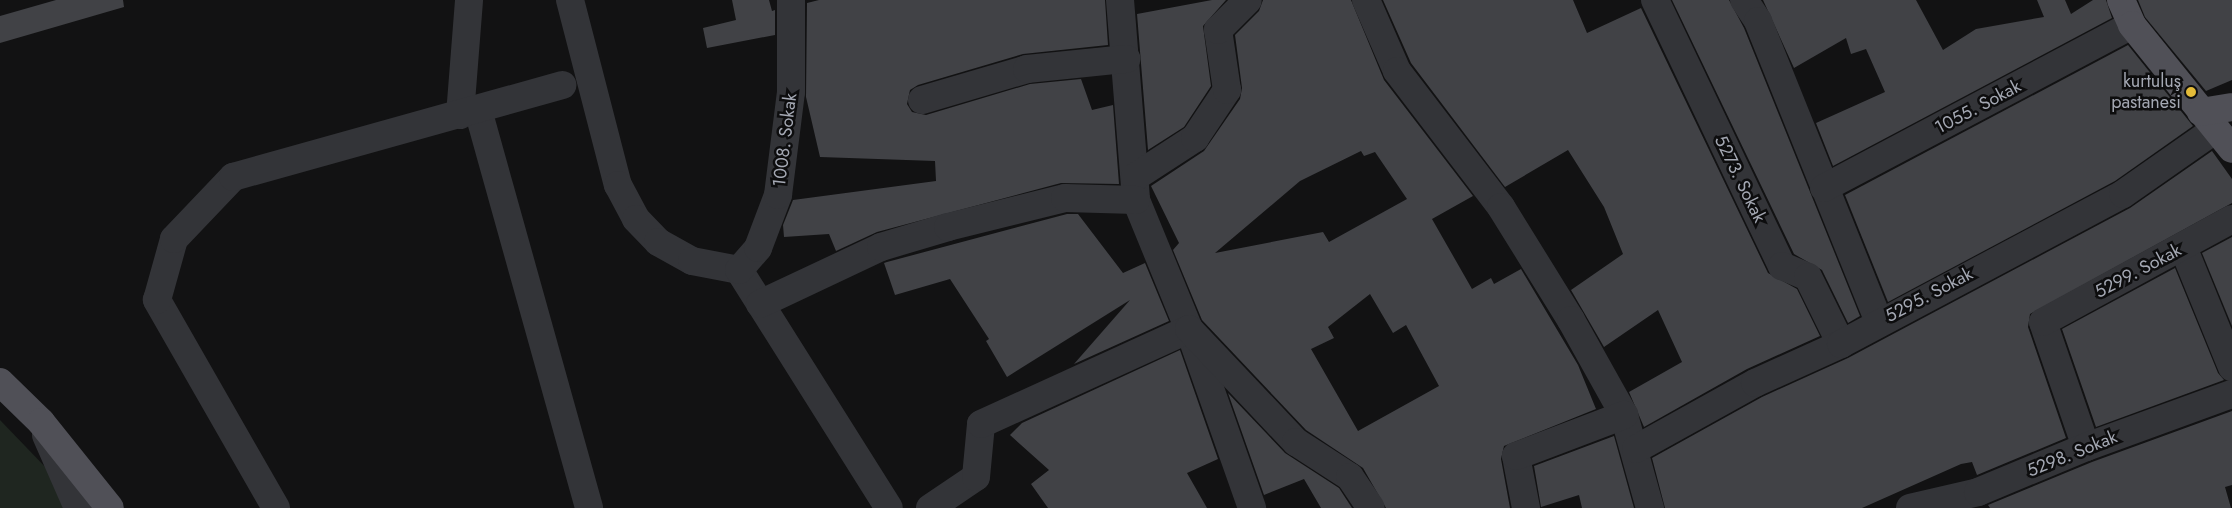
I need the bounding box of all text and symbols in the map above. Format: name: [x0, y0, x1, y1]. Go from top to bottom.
place label: kurtuluş pastanesi: [2111, 71, 2181, 114]
street label: 1055. Sokak: [1931, 75, 2025, 139]
marker: kurtuluş pastanesi: [2185, 86, 2197, 98]
street label: 1008. Sokak: [769, 92, 801, 188]
street label: 5273. Sokak: [1710, 132, 1770, 226]
street label: 5299. Sokak: [2091, 239, 2185, 303]
street label: 5295. Sokak: [1882, 263, 1976, 327]
street label: 5298. Sokak: [2024, 426, 2120, 482]

